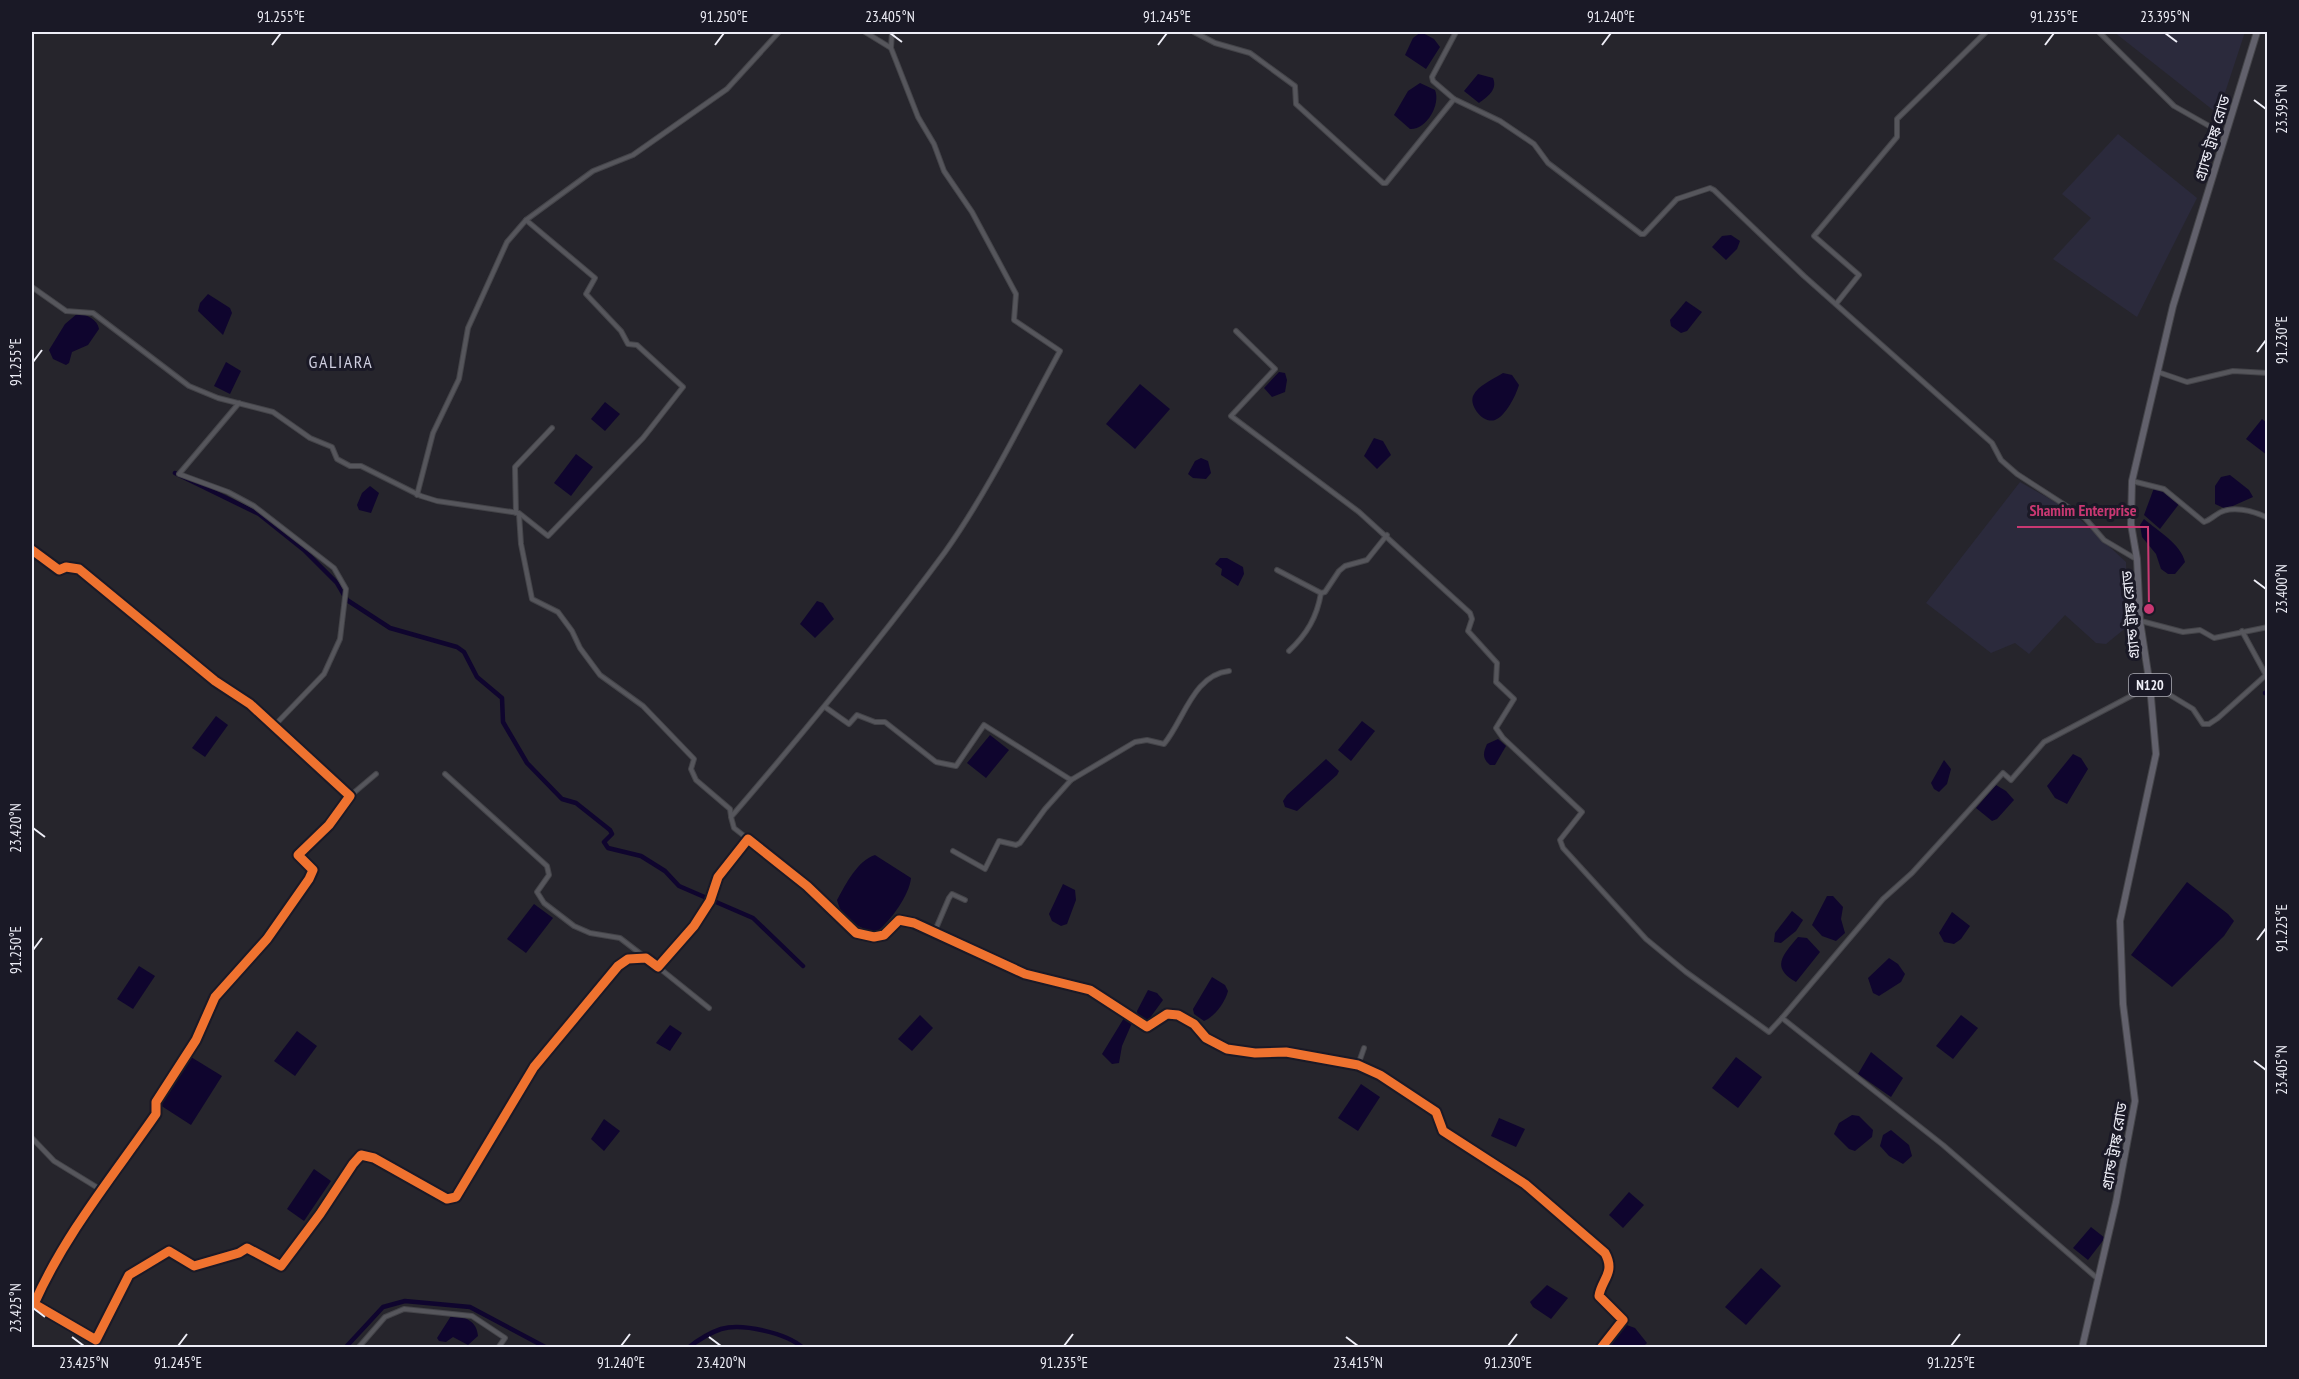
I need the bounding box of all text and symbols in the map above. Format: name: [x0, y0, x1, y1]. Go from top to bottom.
text: 91.255°E: [257, 7, 305, 26]
text: 91.250°E: [700, 7, 748, 26]
text: 23.405°N: [865, 7, 915, 26]
text: 91.245°E: [1143, 7, 1191, 26]
text: 91.240°E: [1587, 7, 1635, 26]
text: 91.235°E: [2030, 7, 2078, 26]
text: 23.395°N: [2140, 7, 2190, 26]
text: 23.395°N: [2272, 84, 2291, 134]
street label: গ্র্যান্ড ট্রাঙ্ক রোড: [2190, 93, 2234, 183]
text: 91.230°E: [2272, 316, 2291, 364]
text: 91.255°E: [6, 338, 25, 386]
district label: GALIARA: [309, 350, 373, 373]
callout: Shamim Enterprise: [2017, 493, 2148, 527]
text: Shamim Enterprise: [2029, 500, 2137, 520]
text: 23.400°N: [2272, 564, 2291, 614]
street label: গ্র্যান্ড ট্রাঙ্ক রোড: [2117, 570, 2143, 660]
road number: N120: [2129, 674, 2171, 696]
text: 23.420°N: [6, 803, 25, 853]
text: 91.225°E: [2272, 904, 2291, 952]
text: 91.250°E: [6, 926, 25, 974]
text: 23.405°N: [2272, 1045, 2291, 1095]
street label: গ্র্যান্ড ট্রাঙ্ক রোড: [2097, 1100, 2131, 1191]
text: 23.425°N: [6, 1283, 25, 1333]
text: 23.425°N: [59, 1353, 109, 1372]
text: 91.245°E: [154, 1353, 202, 1372]
text: 91.240°E: [597, 1353, 645, 1372]
text: 23.420°N: [696, 1353, 746, 1372]
text: 91.235°E: [1040, 1353, 1088, 1372]
text: 23.415°N: [1333, 1353, 1383, 1372]
text: 91.230°E: [1484, 1353, 1532, 1372]
text: 91.225°E: [1927, 1353, 1975, 1372]

